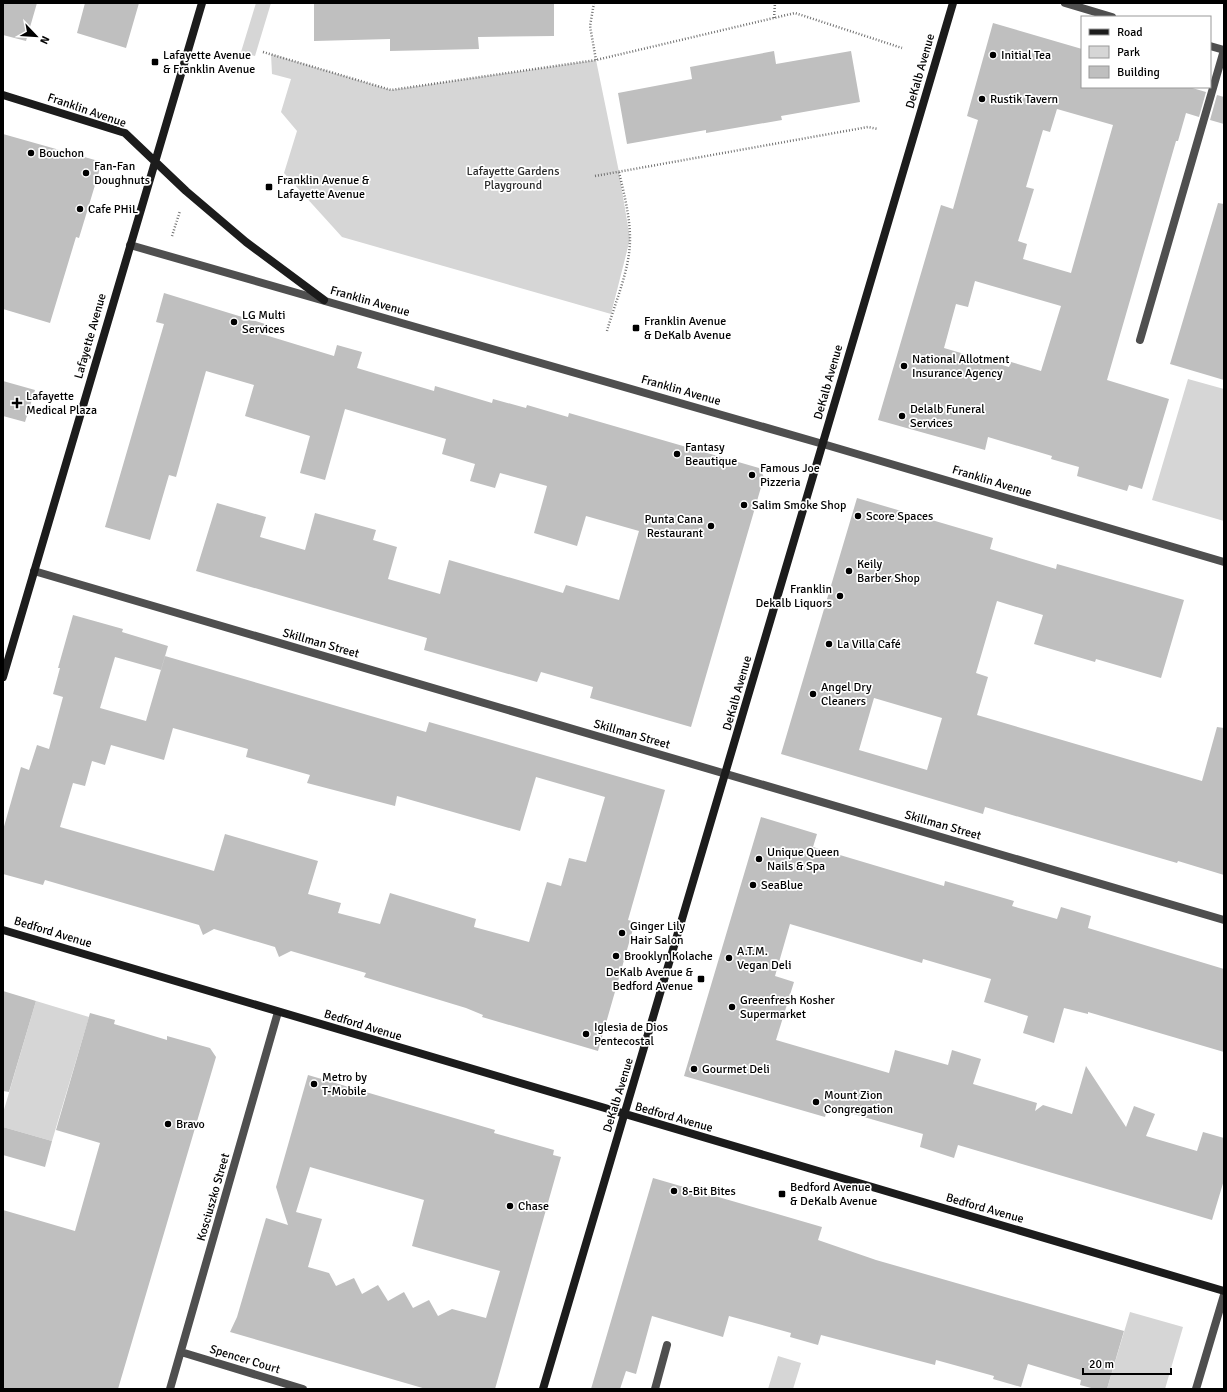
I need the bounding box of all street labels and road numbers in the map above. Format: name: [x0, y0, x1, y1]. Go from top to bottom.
street label: DeKalb Avenue: [903, 32, 938, 110]
street label: Franklin Avenue: [46, 90, 128, 131]
street label: Franklin Avenue: [328, 283, 411, 320]
street label: Lafayette Avenue: [71, 292, 110, 381]
street label: DeKalb Avenue: [811, 343, 846, 421]
street label: Franklin Avenue: [639, 372, 722, 409]
street label: Franklin Avenue: [950, 462, 1033, 501]
street label: Skillman Street: [281, 625, 361, 662]
street label: DeKalb Avenue: [720, 654, 755, 732]
street label: Skillman Street: [592, 716, 672, 753]
street label: Skillman Street: [903, 807, 983, 844]
street label: Bedford Avenue: [12, 914, 94, 951]
street label: Bedford Avenue: [322, 1007, 404, 1044]
street label: DeKalb Avenue: [600, 1056, 637, 1134]
street label: Bedford Avenue: [633, 1099, 715, 1136]
street label: Kosciuszko Street: [194, 1152, 233, 1243]
street label: Bedford Avenue: [944, 1190, 1026, 1227]
street label: Spencer Court: [208, 1342, 282, 1377]

